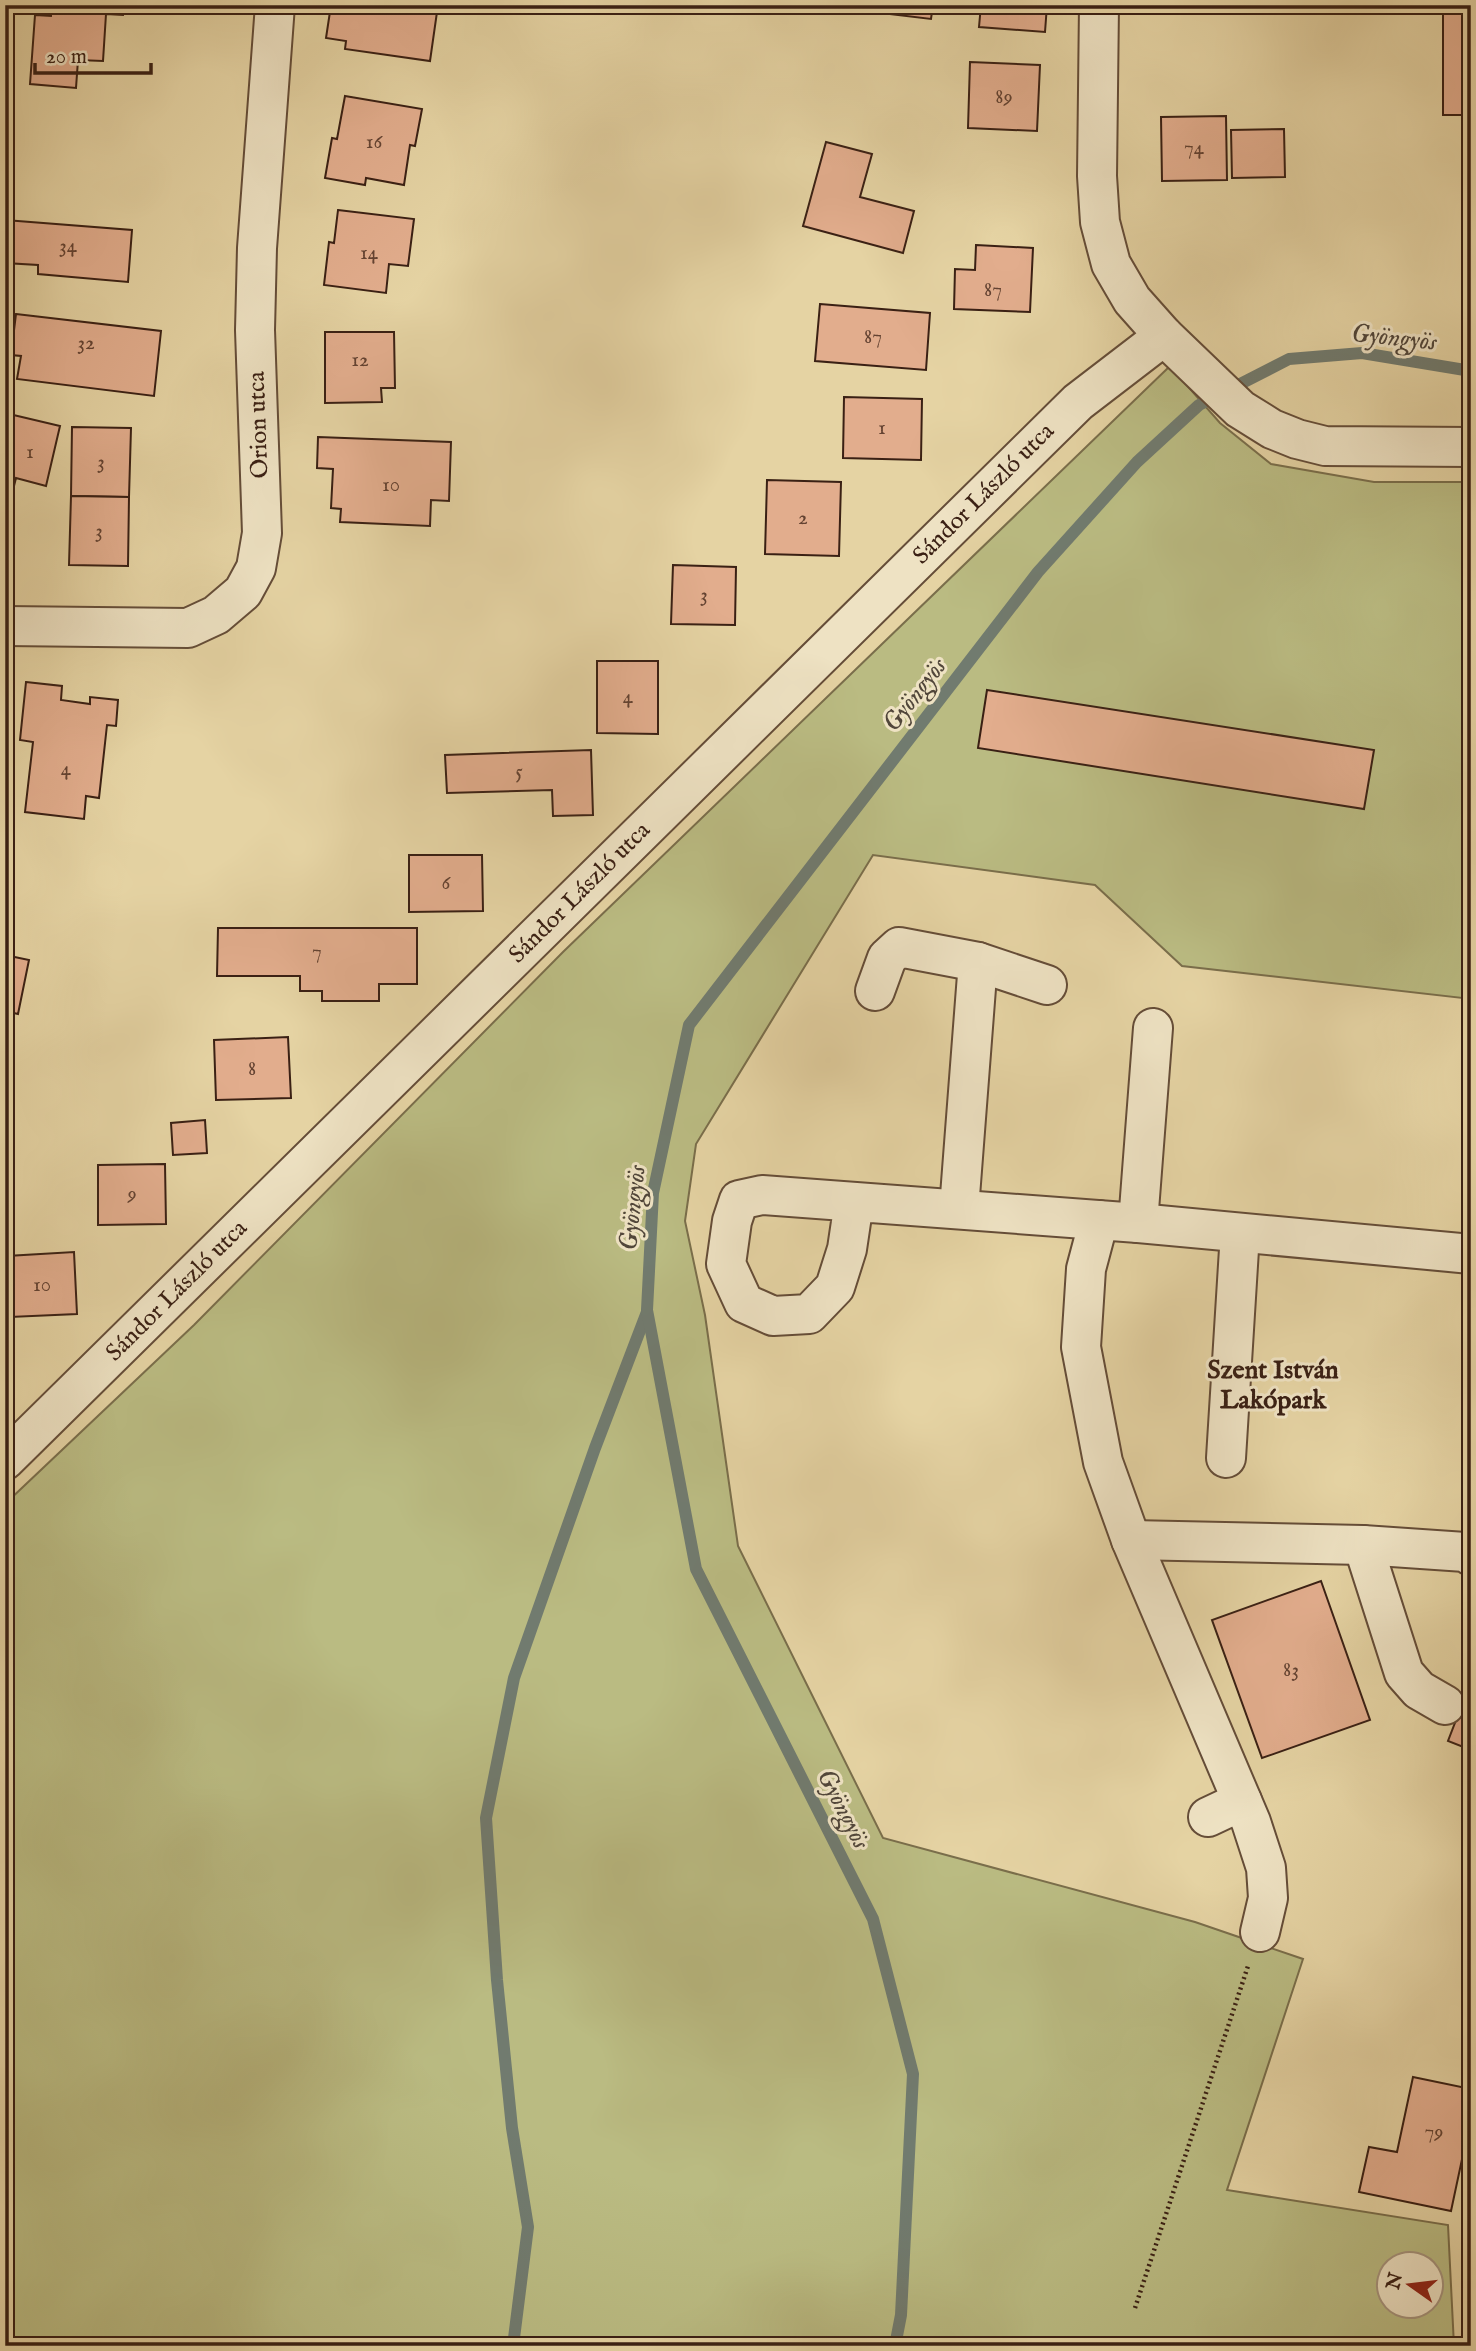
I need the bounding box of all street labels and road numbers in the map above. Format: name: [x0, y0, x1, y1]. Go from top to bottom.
street label: Orion utca: [242, 370, 276, 479]
street label: Sándor László utca: [907, 416, 1062, 571]
street label: Sándor László utca: [503, 815, 658, 970]
street label: Sándor László utca: [100, 1213, 255, 1368]

